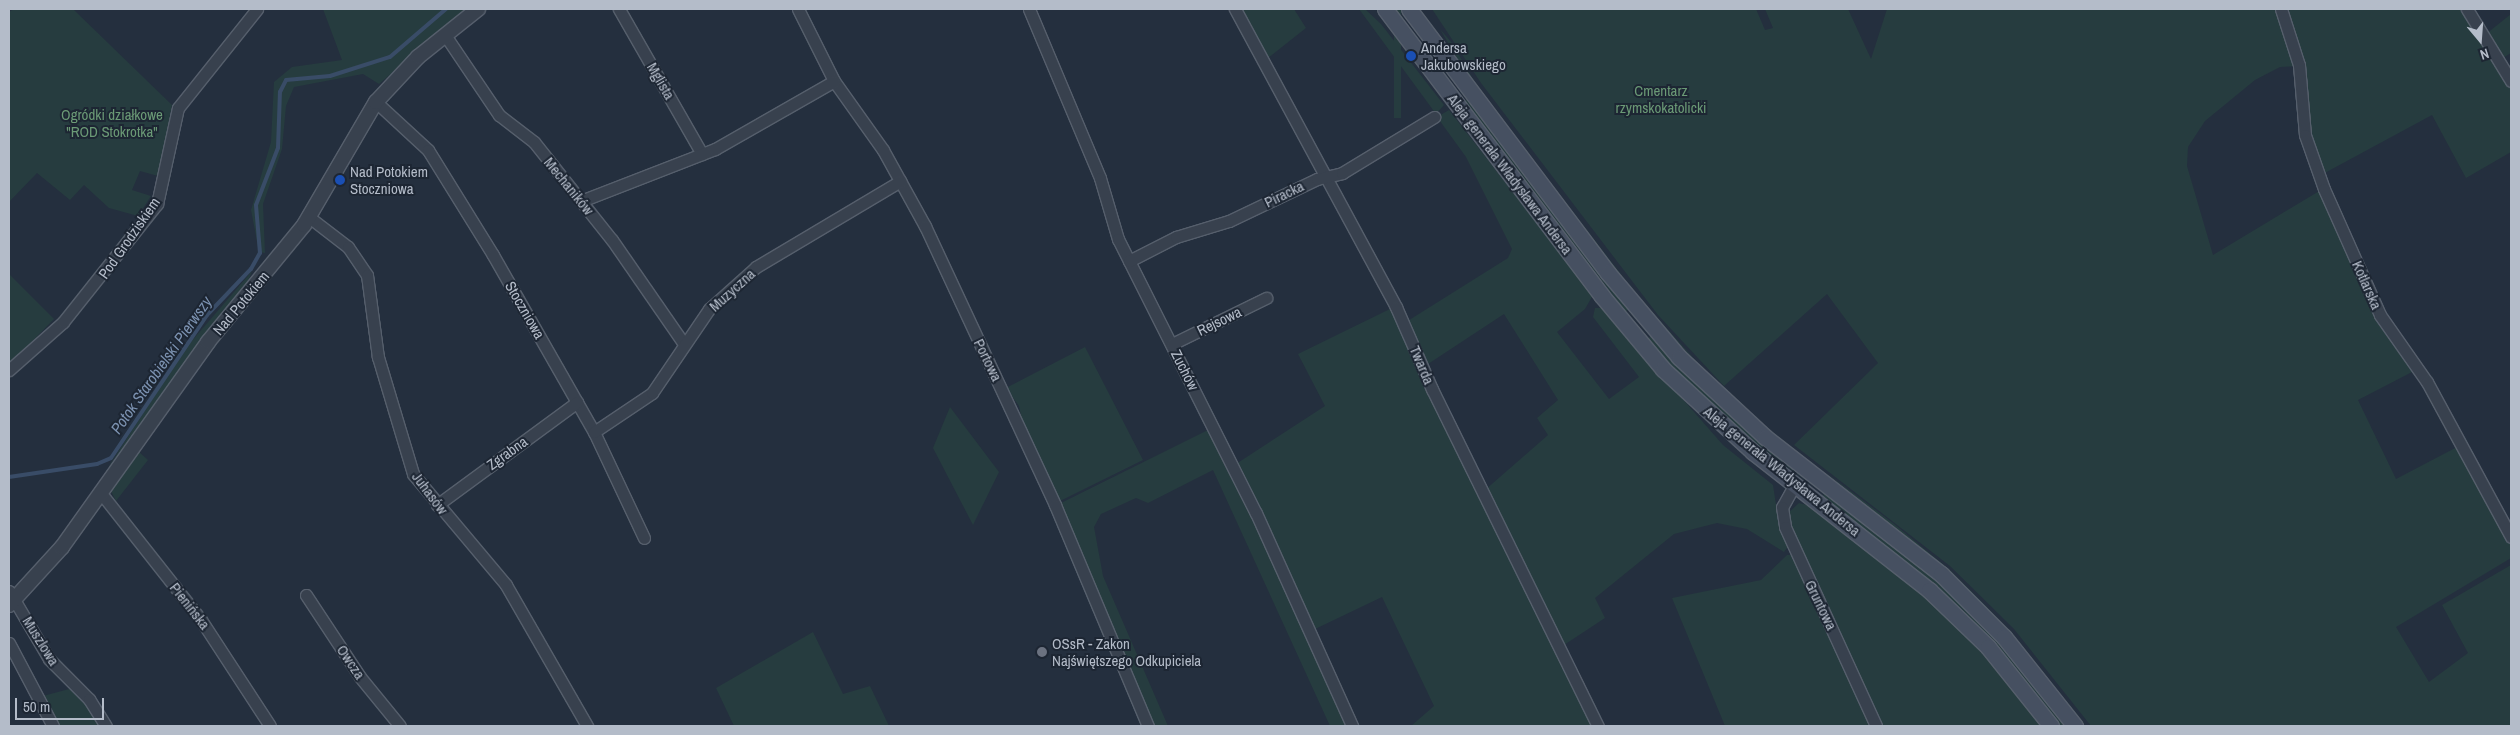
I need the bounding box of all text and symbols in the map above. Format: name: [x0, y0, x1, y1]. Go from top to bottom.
north arrow: [2455, 15, 2505, 65]
place label: Andersa Jakubowskiego: [1421, 38, 1506, 73]
text: N: [2478, 44, 2491, 64]
marker: Andersa Jakubowskiego: [1405, 50, 1417, 62]
street label: Mglista: [643, 59, 679, 103]
park label: Cmentarz rzymskokatolicki: [1616, 81, 1706, 116]
street label: Aleja generała Władysława Andersa: [1444, 90, 1576, 258]
park label: Ogródki działkowe "ROD Stokrotka": [61, 105, 163, 140]
street label: Mechaników: [540, 154, 598, 218]
place label: Nad Potokiem Stoczniowa: [350, 162, 428, 197]
marker: Nad Potokiem Stoczniowa: [334, 174, 346, 186]
street label: Piracka: [1261, 177, 1307, 211]
street label: Pod Grodziskiem: [94, 194, 164, 282]
street label: Kotlarska: [2348, 258, 2386, 312]
street label: Muzyczna: [705, 265, 759, 315]
street label: Nad Potokiem: [209, 267, 273, 339]
street label: Stoczniowa: [501, 278, 549, 342]
water label: Potok Starobielski Pierwszy: [106, 293, 216, 437]
street label: Rejsowa: [1194, 303, 1244, 339]
street label: Portowa: [970, 336, 1006, 384]
street label: Twarda: [1406, 343, 1438, 387]
street label: Zuchów: [1167, 347, 1203, 393]
street label: Aleja generała Władysława Andersa: [1700, 402, 1864, 540]
street label: Zgrabna: [483, 432, 531, 474]
street label: Juhasów: [408, 468, 452, 518]
street label: Gruntowa: [1801, 577, 1841, 633]
street label: Pienińska: [166, 579, 214, 633]
street label: Muszlowa: [19, 613, 63, 669]
place label: OSsR - Zakon Najświętszego Odkupiciela: [1052, 634, 1201, 669]
street label: Owcza: [333, 641, 369, 683]
marker: OSsR - Zakon Najświętszego Odkupiciela: [1036, 646, 1048, 658]
scale bar: [18, 688, 106, 720]
text: 50 m: [23, 696, 50, 717]

